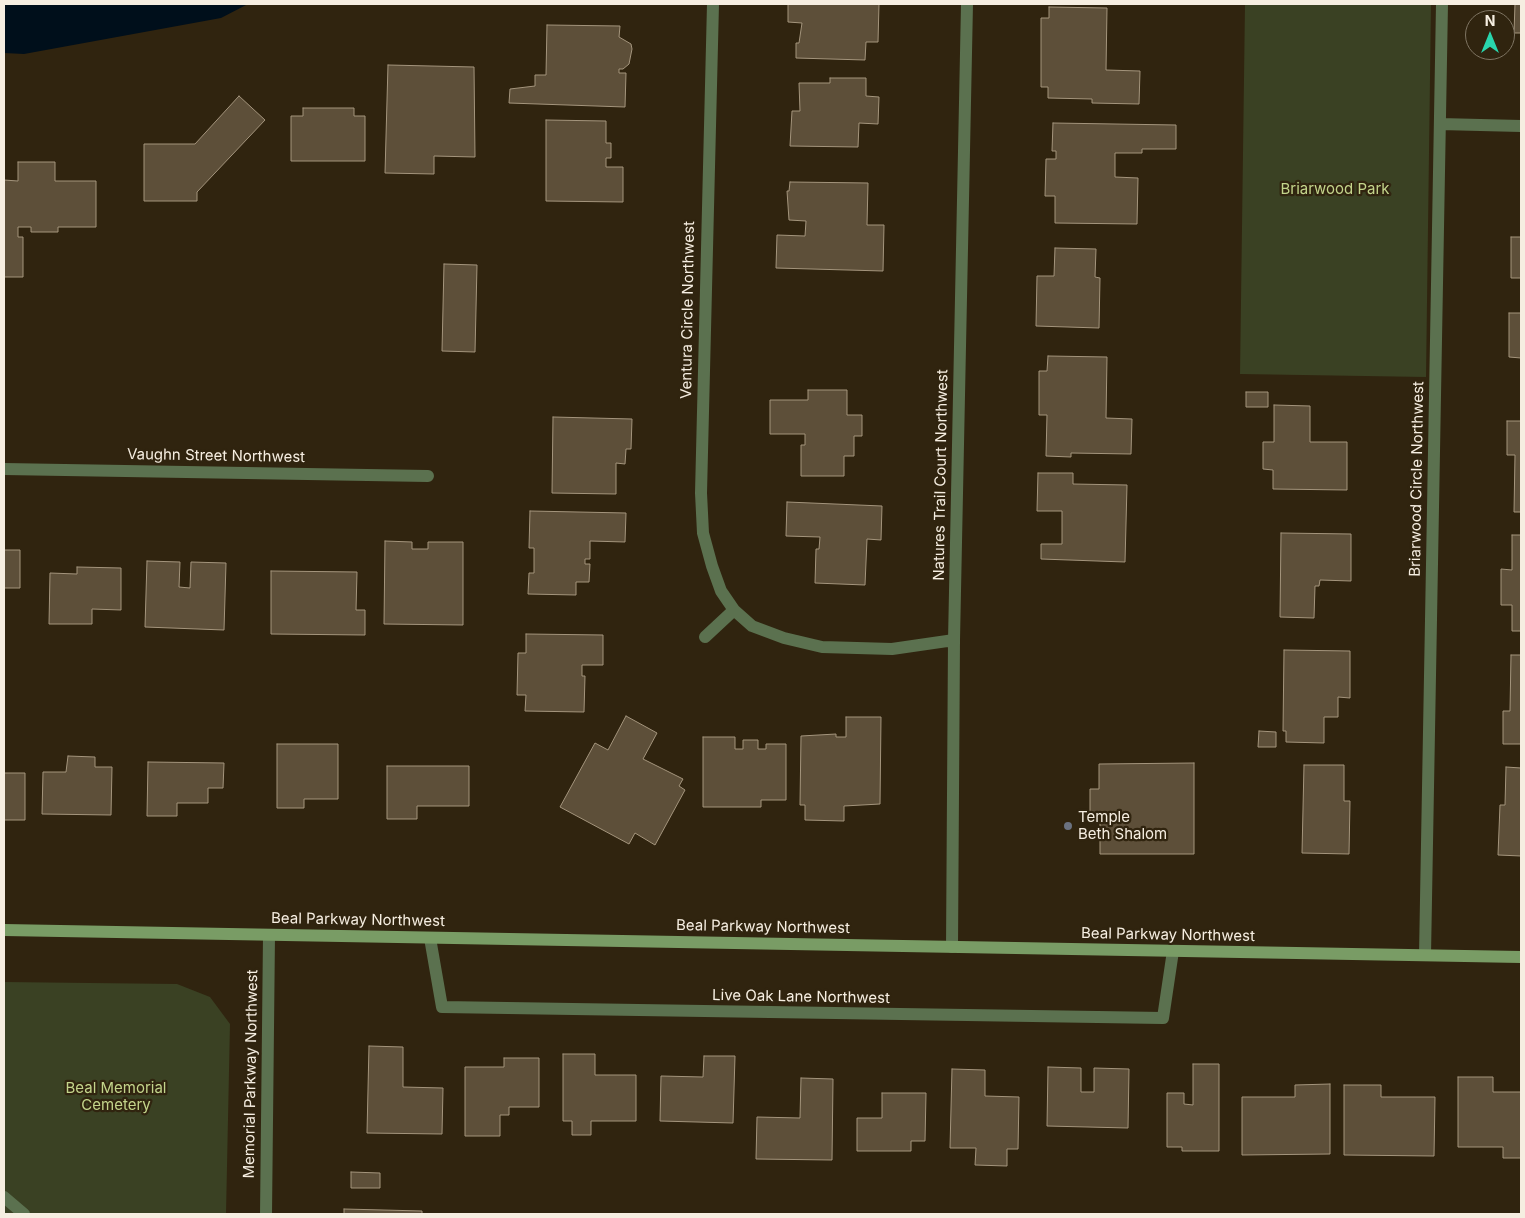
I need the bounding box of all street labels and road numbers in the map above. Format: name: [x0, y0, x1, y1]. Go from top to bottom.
street label: Ventura Circle Northwest: [677, 221, 699, 399]
street label: Natures Trail Court Northwest: [930, 369, 952, 581]
street label: Briarwood Circle Northwest: [1406, 381, 1428, 577]
street label: Vaughn Street Northwest: [127, 445, 305, 467]
street label: Beal Parkway Northwest: [271, 909, 445, 931]
street label: Beal Parkway Northwest: [676, 916, 850, 938]
street label: Beal Parkway Northwest: [1081, 924, 1255, 946]
street label: Memorial Parkway Northwest: [240, 969, 262, 1179]
street label: Live Oak Lane Northwest: [712, 986, 890, 1008]

